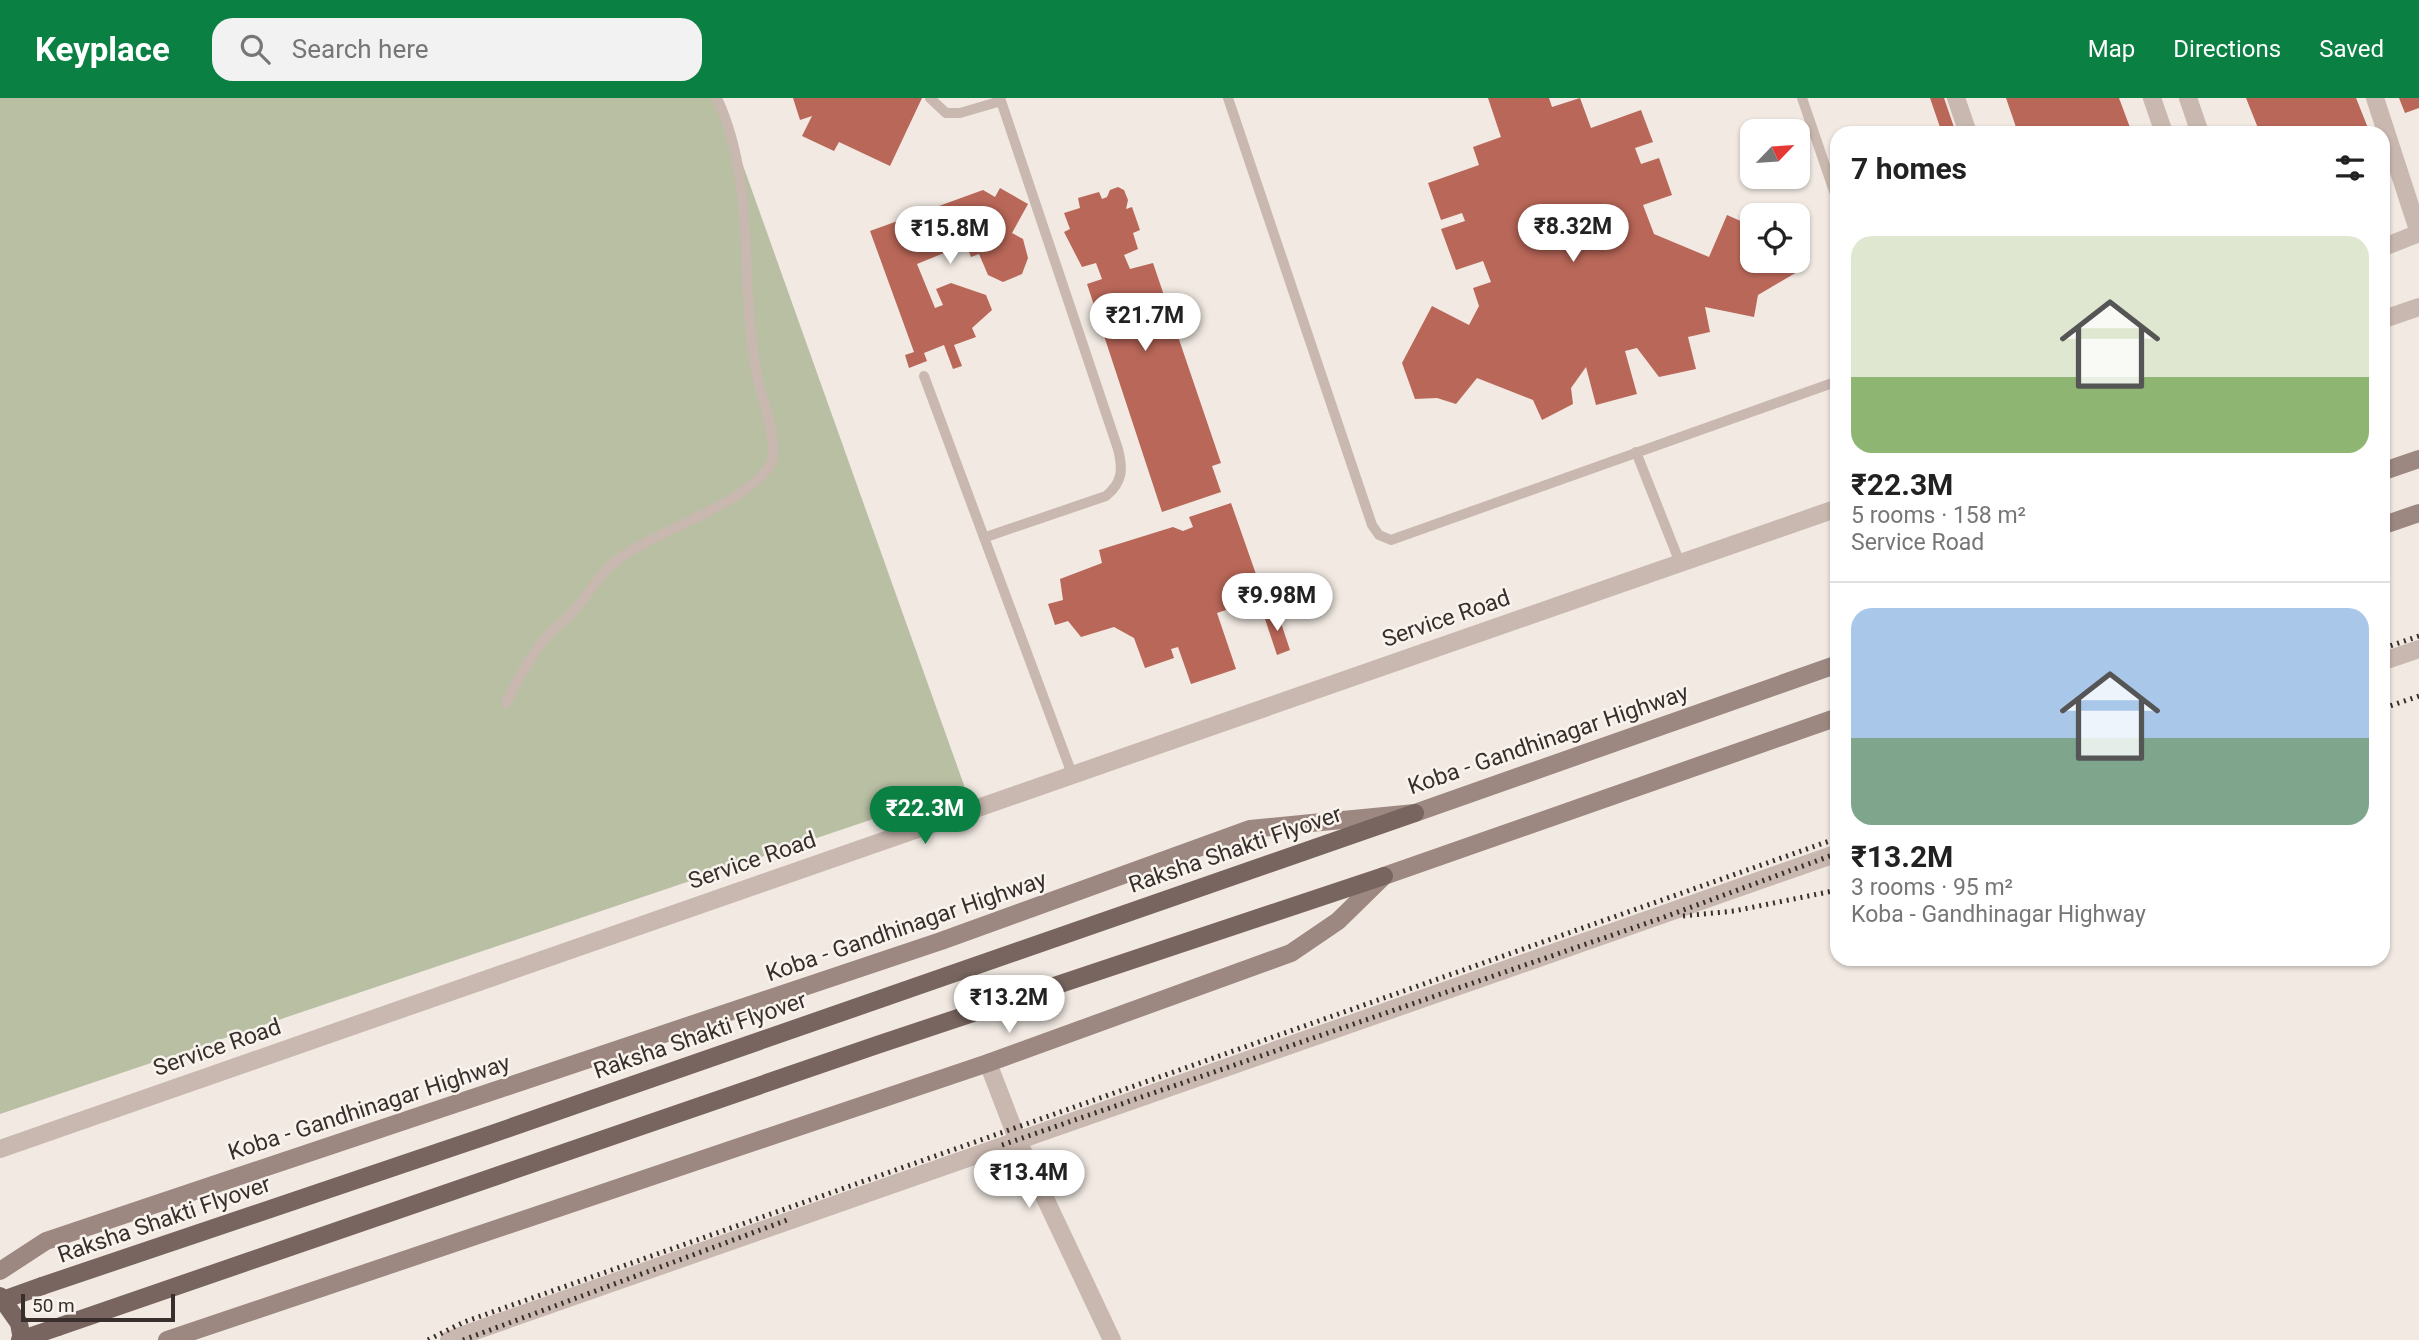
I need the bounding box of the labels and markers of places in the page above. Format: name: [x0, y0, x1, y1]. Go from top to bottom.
pin: ₹8.32M: [1516, 204, 1630, 264]
pin: ₹15.8M: [893, 206, 1007, 266]
pin: ₹21.7M: [1088, 294, 1202, 353]
pin: ₹9.98M: [1220, 574, 1334, 633]
pin: ₹22.3M: [868, 786, 982, 846]
pin: ₹13.2M: [952, 976, 1066, 1035]
pin: ₹13.4M: [972, 1150, 1086, 1210]

